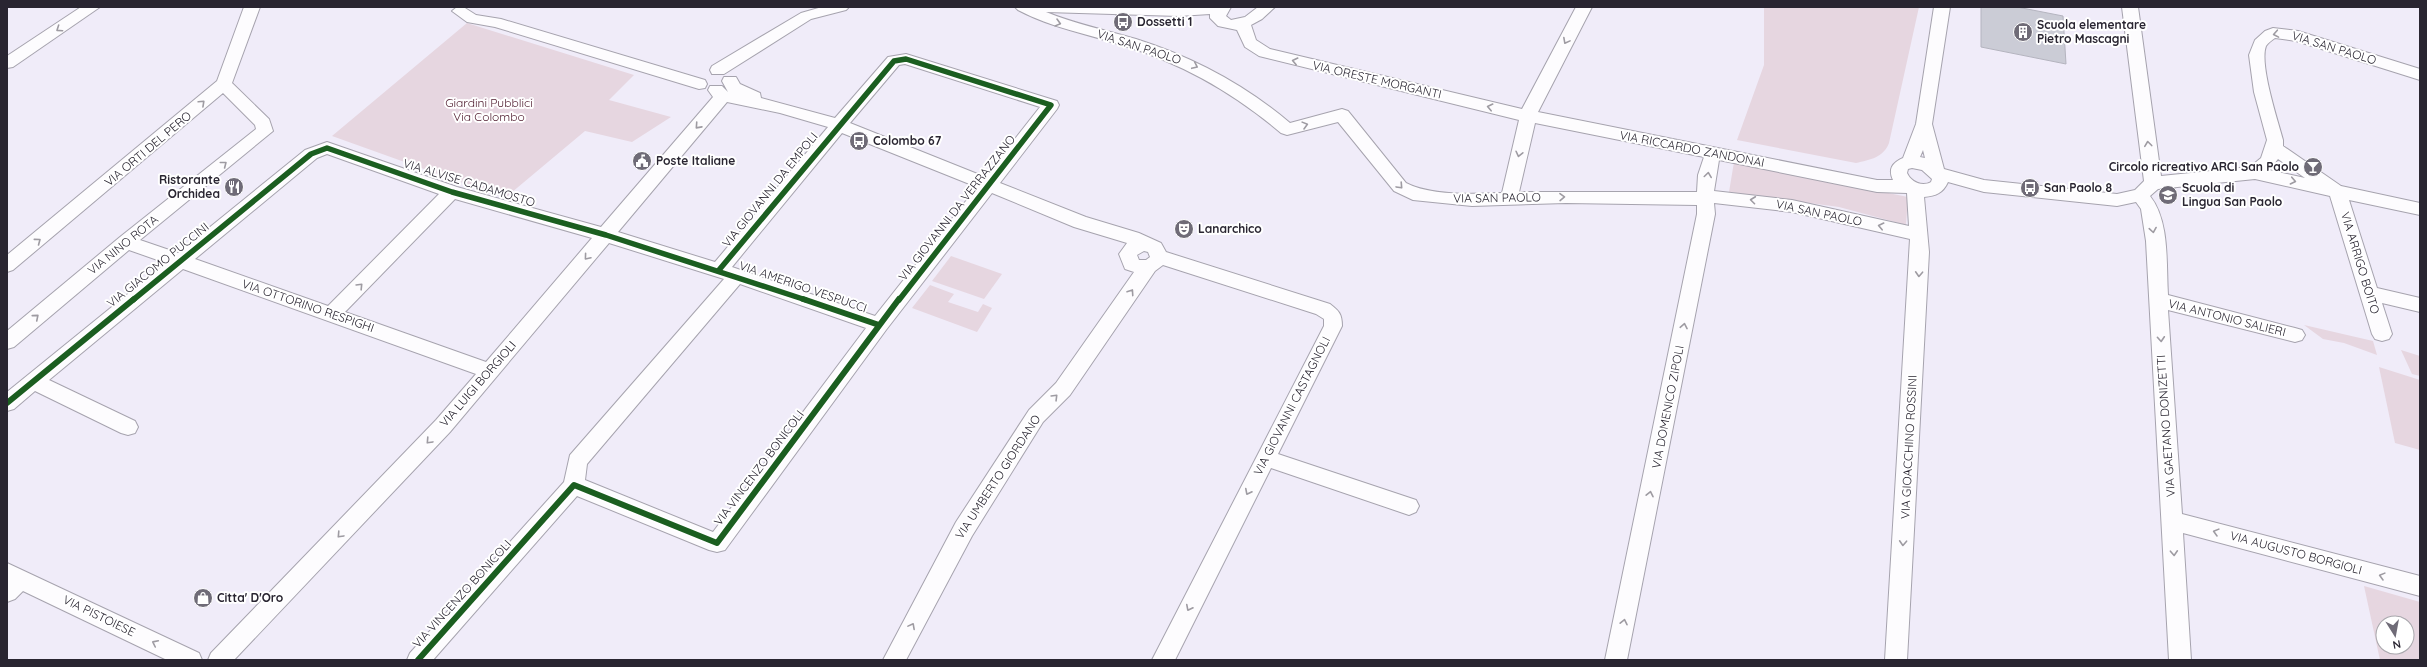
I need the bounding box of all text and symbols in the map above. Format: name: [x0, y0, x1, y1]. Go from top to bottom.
bus stop icon: Dossetti 1: [1112, 11, 1134, 33]
place label: Dossetti 1: [1137, 14, 1193, 29]
place label: Scuola elementare Pietro Mascagni: [2037, 17, 2146, 46]
one-way arrow: [1054, 18, 1061, 27]
building icon: Scuola elementare Pietro Mascagni: [2012, 21, 2034, 43]
one-way arrow: [57, 24, 64, 31]
street label: VIA SAN PAOLO: [1095, 26, 1183, 67]
street label: VIA SAN PAOLO: [2290, 28, 2378, 67]
one-way arrow: [2272, 29, 2279, 38]
one-way arrow: [1563, 37, 1570, 45]
one-way arrow: [1292, 57, 1298, 65]
street label: VIA ORESTE MORGANTI: [1311, 57, 1443, 102]
one-way arrow: [1191, 61, 1198, 69]
park label: Giardini Pubblici Via Colombo: [445, 95, 533, 124]
one-way arrow: [197, 101, 205, 108]
one-way arrow: [1486, 103, 1493, 111]
street label: VIA ORTI DEL PERO: [101, 108, 194, 189]
one-way arrow: [696, 121, 703, 129]
one-way arrow: [1301, 121, 1308, 129]
street label: VIA RICCARDO ZANDONAI: [1618, 127, 1766, 170]
street label: VIA GIOVANNI DA EMPOLI: [719, 129, 821, 250]
bus stop icon: Colombo 67: [848, 130, 870, 152]
street label: VIA GIOVANNI DA VERRAZZANO: [895, 132, 1018, 284]
place label: Colombo 67: [873, 133, 942, 148]
one-way arrow: [2144, 141, 2153, 147]
public building icon: Poste Italiane: [631, 150, 653, 172]
one-way arrow: [1516, 151, 1524, 157]
place label: Poste Italiane: [656, 153, 735, 168]
street label: VIA ALVISE CADAMOSTO: [401, 155, 537, 210]
bar icon: Circolo ricreativo ARCI San Paolo: [2302, 156, 2324, 178]
place label: Circolo ricreativo ARCI San Paolo: [2109, 159, 2300, 174]
one-way arrow: [220, 162, 227, 169]
place label: Ristorante Orchidea: [159, 172, 220, 201]
one-way arrow: [1703, 172, 1712, 178]
restaurant icon: Ristorante Orchidea: [223, 176, 245, 198]
bus stop icon: San Paolo 8: [2019, 177, 2041, 199]
one-way arrow: [2290, 177, 2296, 185]
place label: San Paolo 8: [2044, 180, 2112, 195]
place label: Scuola di Lingua San Paolo: [2182, 180, 2283, 209]
one-way arrow: [1395, 181, 1402, 188]
school or university icon: Scuola di Lingua San Paolo: [2157, 184, 2179, 206]
street label: VIA SAN PAOLO: [1453, 189, 1541, 206]
one-way arrow: [1559, 193, 1565, 201]
one-way arrow: [1750, 196, 1756, 205]
street label: VIA SAN PAOLO: [1775, 196, 1863, 229]
street label: VIA ARRIGO BOITO: [2338, 210, 2383, 316]
street label: VIA NINO ROTA: [84, 211, 161, 278]
theatre icon: Lanarchico: [1173, 218, 1195, 240]
street label: VIA GIACOMO PUCCINI: [104, 219, 212, 310]
place label: Lanarchico: [1198, 221, 1262, 236]
one-way arrow: [1878, 223, 1884, 231]
one-way arrow: [2148, 227, 2157, 233]
one-way arrow: [34, 239, 41, 246]
one-way arrow: [584, 252, 592, 260]
street label: VIA AMERIGO VESPUCCI: [737, 258, 869, 315]
one-way arrow: [1914, 271, 1923, 277]
street label: VIA OTTORINO RESPIGHI: [240, 276, 376, 335]
one-way arrow: [355, 283, 363, 291]
one-way arrow: [1126, 290, 1133, 297]
street label: VIA ANTONIO SALIERI: [2167, 296, 2287, 339]
one-way arrow: [32, 314, 39, 321]
one-way arrow: [1680, 323, 1688, 329]
street label: VIA GIOVANNI CASTAGNOLI: [1250, 334, 1333, 478]
one-way arrow: [2156, 336, 2165, 342]
street label: VIA LUIGI BORGIOLI: [436, 338, 519, 430]
street label: VIA DOMENICO ZIPOLI: [1648, 344, 1687, 470]
street label: VIA GAETANO DONIZETTI: [2153, 354, 2178, 498]
street label: VIA GIOACCHINO ROSSINI: [1897, 375, 1920, 519]
one-way arrow: [1050, 395, 1058, 402]
street label: VIA VINCENZO BONICOLI: [710, 407, 807, 528]
street label: VIA UMBERTO GIORDANO: [952, 412, 1043, 542]
one-way arrow: [427, 436, 434, 443]
one-way arrow: [1245, 488, 1253, 496]
one-way arrow: [1646, 491, 1654, 498]
street label: VIA AUGUSTO BORGIOLI: [2228, 528, 2364, 577]
one-way arrow: [2213, 529, 2219, 537]
one-way arrow: [337, 530, 345, 538]
street label: VIA VINCENZO BONICOLI: [409, 536, 514, 651]
one-way arrow: [1899, 540, 1908, 546]
one-way arrow: [2170, 550, 2178, 556]
one-way arrow: [2379, 572, 2386, 581]
shop icon: Citta' D'Oro: [192, 587, 214, 609]
place label: Citta' D'Oro: [217, 590, 284, 605]
street label: VIA PISTOIESE: [61, 592, 138, 640]
one-way arrow: [1187, 604, 1194, 612]
north arrow: [2375, 615, 2415, 655]
one-way arrow: [1620, 619, 1628, 625]
one-way arrow: [907, 622, 915, 630]
text: N: [2392, 637, 2402, 652]
one-way arrow: [152, 640, 160, 648]

